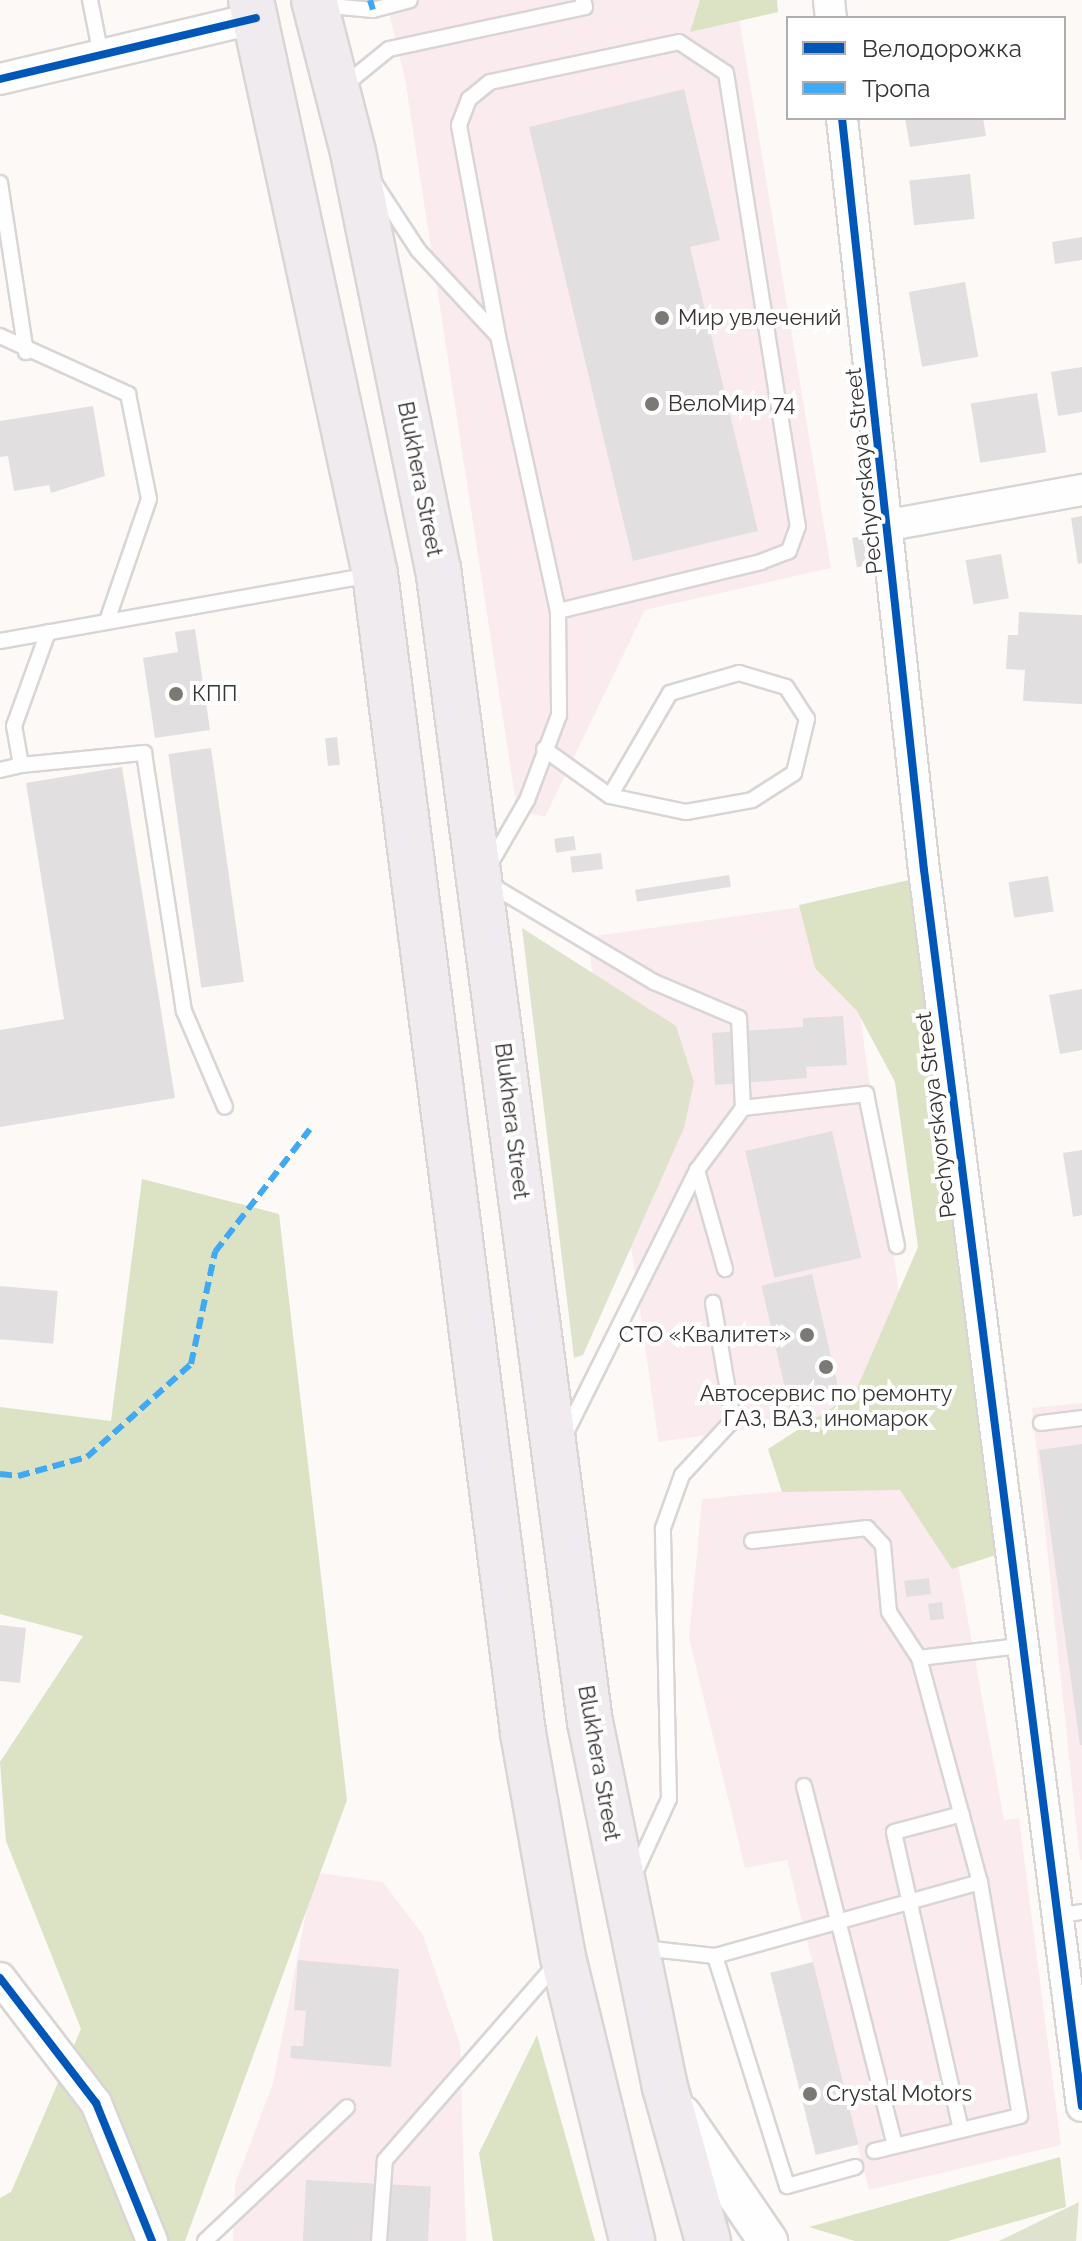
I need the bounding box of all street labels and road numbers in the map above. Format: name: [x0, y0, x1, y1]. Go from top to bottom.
street label: Pechyorskaya Street: [840, 366, 888, 576]
street label: Blukhera Street: [392, 399, 448, 559]
street label: Pechyorskaya Street: [910, 1010, 962, 1220]
street label: Blukhera Street: [489, 1041, 535, 1201]
street label: Blukhera Street: [572, 1683, 626, 1843]

